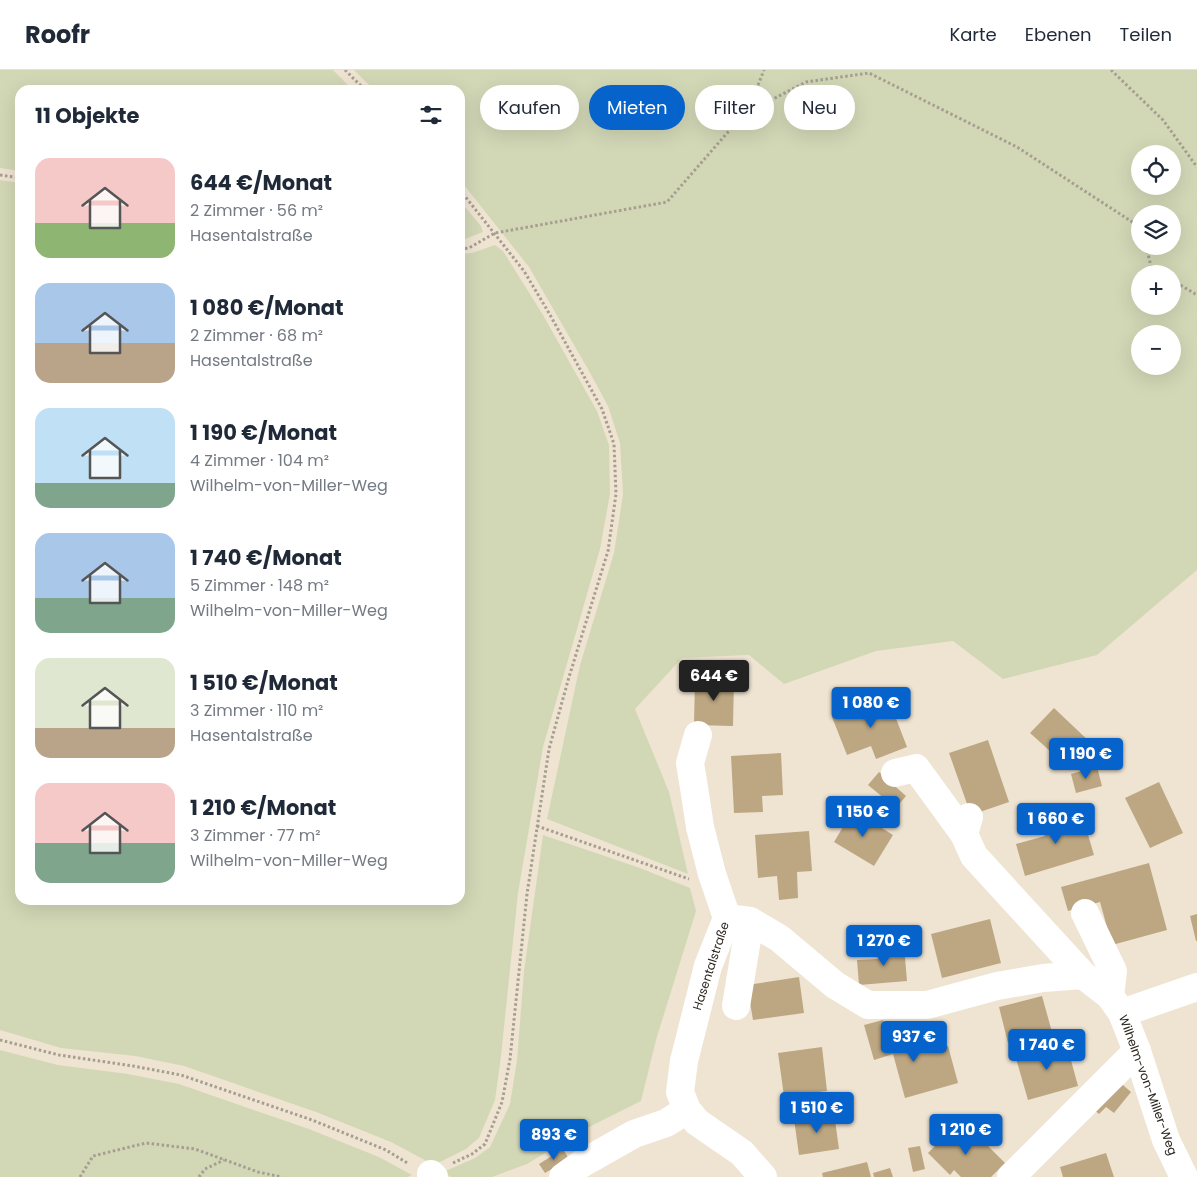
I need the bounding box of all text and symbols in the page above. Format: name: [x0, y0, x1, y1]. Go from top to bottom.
text: Roofr: [25, 18, 90, 51]
text: Karte: [949, 22, 997, 47]
text: Ebenen: [1025, 22, 1092, 47]
text: Teilen: [1120, 22, 1172, 47]
chip: Kaufen: [480, 85, 579, 130]
chip: Mieten: [589, 85, 685, 130]
chip: Filter: [695, 85, 774, 130]
chip: Neu: [784, 85, 855, 130]
text: 11 Objekte: [35, 101, 140, 130]
icon: filters: [417, 101, 445, 129]
map controls: [1131, 145, 1181, 375]
button: locate: [1131, 145, 1181, 195]
text: 644 €/Monat: [190, 168, 332, 197]
icon: home: [75, 178, 135, 238]
text: 2 Zimmer · 56 m²: [190, 199, 323, 222]
button: layers: [1131, 205, 1181, 255]
text: Hasentalstraße: [190, 224, 313, 247]
button: +: [1131, 265, 1181, 315]
text: 1 080 €/Monat: [190, 293, 344, 322]
icon: home: [75, 303, 135, 363]
text: 2 Zimmer · 68 m²: [190, 324, 323, 347]
button: −: [1131, 325, 1181, 375]
text: Hasentalstraße: [190, 349, 313, 372]
text: 1 190 €/Monat: [190, 418, 337, 447]
icon: home: [75, 428, 135, 488]
text: 4 Zimmer · 104 m²: [190, 449, 329, 472]
text: Wilhelm-von-Miller-Weg: [190, 474, 388, 497]
text: 1 740 €/Monat: [190, 543, 342, 572]
icon: home: [75, 553, 135, 613]
text: 5 Zimmer · 148 m²: [190, 574, 329, 597]
text: Wilhelm-von-Miller-Weg: [190, 599, 388, 622]
pin: 644 €: [679, 660, 749, 702]
text: 644 €: [690, 664, 738, 687]
text: 1 510 €/Monat: [190, 668, 338, 697]
icon: home: [75, 678, 135, 738]
pin: 1 080 €: [825, 686, 917, 729]
text: 1 080 €: [843, 691, 899, 714]
text: 3 Zimmer · 110 m²: [190, 699, 323, 722]
text: Hasentalstraße: [190, 724, 313, 747]
pin: 1 190 €: [1040, 738, 1132, 780]
text: 1 190 €: [1060, 742, 1112, 765]
text: 1 210 €/Monat: [190, 793, 336, 822]
pin: 1 150 €: [817, 796, 909, 838]
text: 1 150 €: [837, 800, 889, 823]
pin: 1 660 €: [1010, 802, 1102, 845]
icon: home: [75, 803, 135, 863]
text: 1 660 €: [1028, 807, 1084, 830]
text: 3 Zimmer · 77 m²: [190, 824, 321, 847]
text: Wilhelm-von-Miller-Weg: [190, 849, 388, 872]
street label: Hasentalstraße: [688, 919, 733, 1012]
pin: 1 270 €: [838, 924, 930, 967]
text: 1 270 €: [857, 929, 911, 952]
street label: Wilhelm-von-Miller-Weg: [1115, 1012, 1182, 1157]
pin: 937 €: [879, 1020, 949, 1063]
text: 937 €: [892, 1025, 936, 1048]
pin: 1 740 €: [1001, 1028, 1093, 1071]
text: 1 740 €: [1019, 1033, 1075, 1056]
pin: 1 510 €: [771, 1092, 863, 1134]
text: 1 510 €: [791, 1096, 843, 1119]
pin: 1 210 €: [920, 1114, 1012, 1156]
pin: 893 €: [519, 1118, 589, 1161]
text: 1 210 €: [940, 1118, 992, 1141]
text: 893 €: [531, 1123, 577, 1146]

